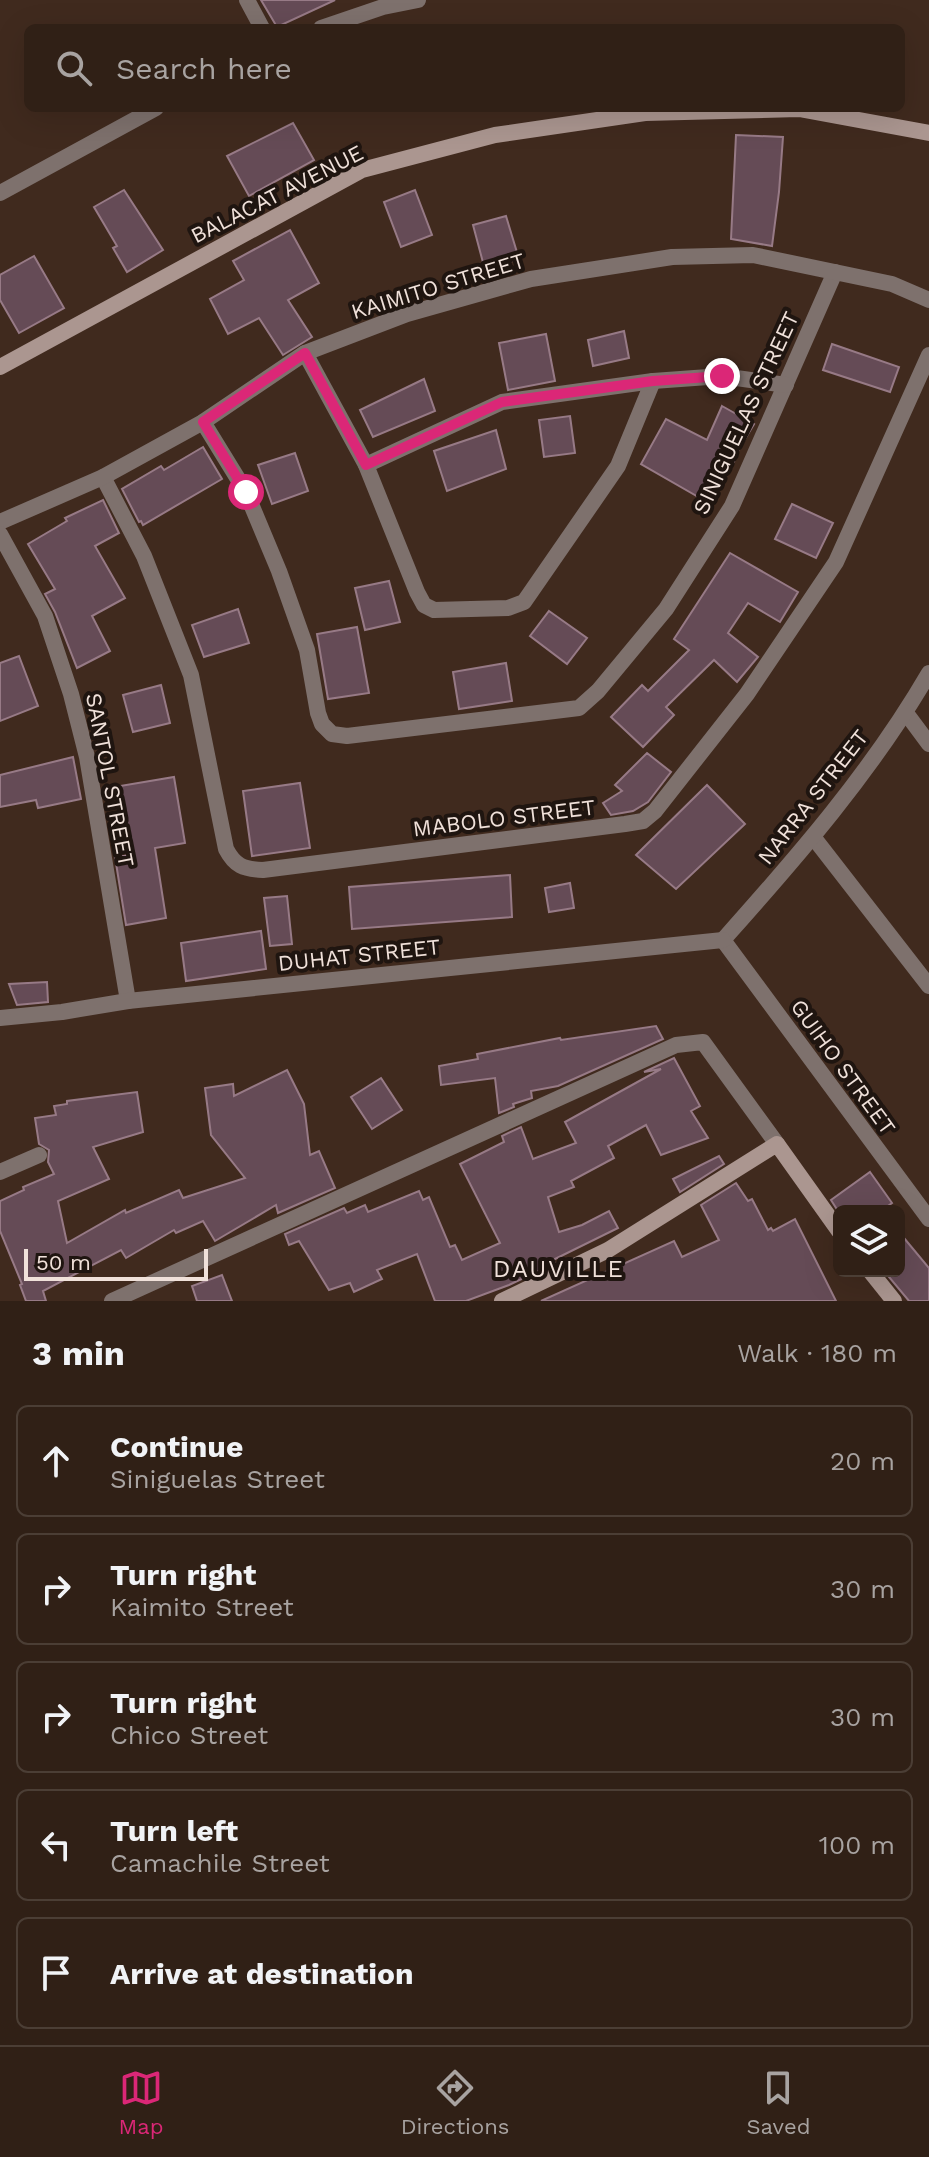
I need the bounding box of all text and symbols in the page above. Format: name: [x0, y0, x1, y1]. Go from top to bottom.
search box: [24, 24, 905, 112]
icon: search: [52, 46, 96, 90]
text: Search here: [116, 51, 292, 86]
street label: BALACAT AVENUE: [187, 140, 367, 248]
street label: KAIMITO STREET: [348, 248, 528, 324]
street label: SINIGUELAS STREET: [688, 308, 804, 518]
route end: [704, 358, 740, 394]
route start: [228, 474, 264, 510]
street label: SANTOL STREET: [81, 691, 139, 869]
street label: NARRA STREET: [753, 725, 873, 869]
street label: MABOLO STREET: [411, 794, 597, 842]
street label: DUHAT STREET: [277, 934, 441, 976]
street label: GUIHO STREET: [786, 995, 900, 1139]
map controls: [833, 1205, 905, 1277]
button: layers: [833, 1205, 905, 1277]
scale bar: [24, 1245, 208, 1281]
text: 50 m: [36, 1250, 91, 1275]
district label: DAUVILLE: [493, 1255, 625, 1283]
text: 3 min: [32, 1333, 125, 1373]
text: Walk · 180 m: [737, 1338, 897, 1368]
text: Continue: [110, 1429, 243, 1464]
icon: ahead: [34, 1439, 78, 1483]
text: 20 m: [830, 1446, 895, 1476]
text: Siniguelas Street: [110, 1464, 325, 1494]
text: Turn right: [110, 1557, 256, 1592]
icon: right: [34, 1567, 78, 1611]
text: 30 m: [830, 1574, 895, 1604]
text: Kaimito Street: [110, 1592, 294, 1622]
text: Turn right: [110, 1685, 256, 1720]
icon: right: [34, 1695, 78, 1739]
text: 30 m: [830, 1702, 895, 1732]
text: Chico Street: [110, 1720, 268, 1750]
text: Turn left: [110, 1813, 238, 1848]
icon: left: [34, 1823, 78, 1867]
text: 100 m: [819, 1830, 895, 1860]
text: Camachile Street: [110, 1848, 330, 1878]
icon: arrive: [34, 1951, 78, 1995]
text: Arrive at destination: [110, 1956, 414, 1991]
tab: Map: [119, 2066, 163, 2139]
tab: Directions: [401, 2066, 509, 2139]
tab: Saved: [747, 2066, 810, 2139]

